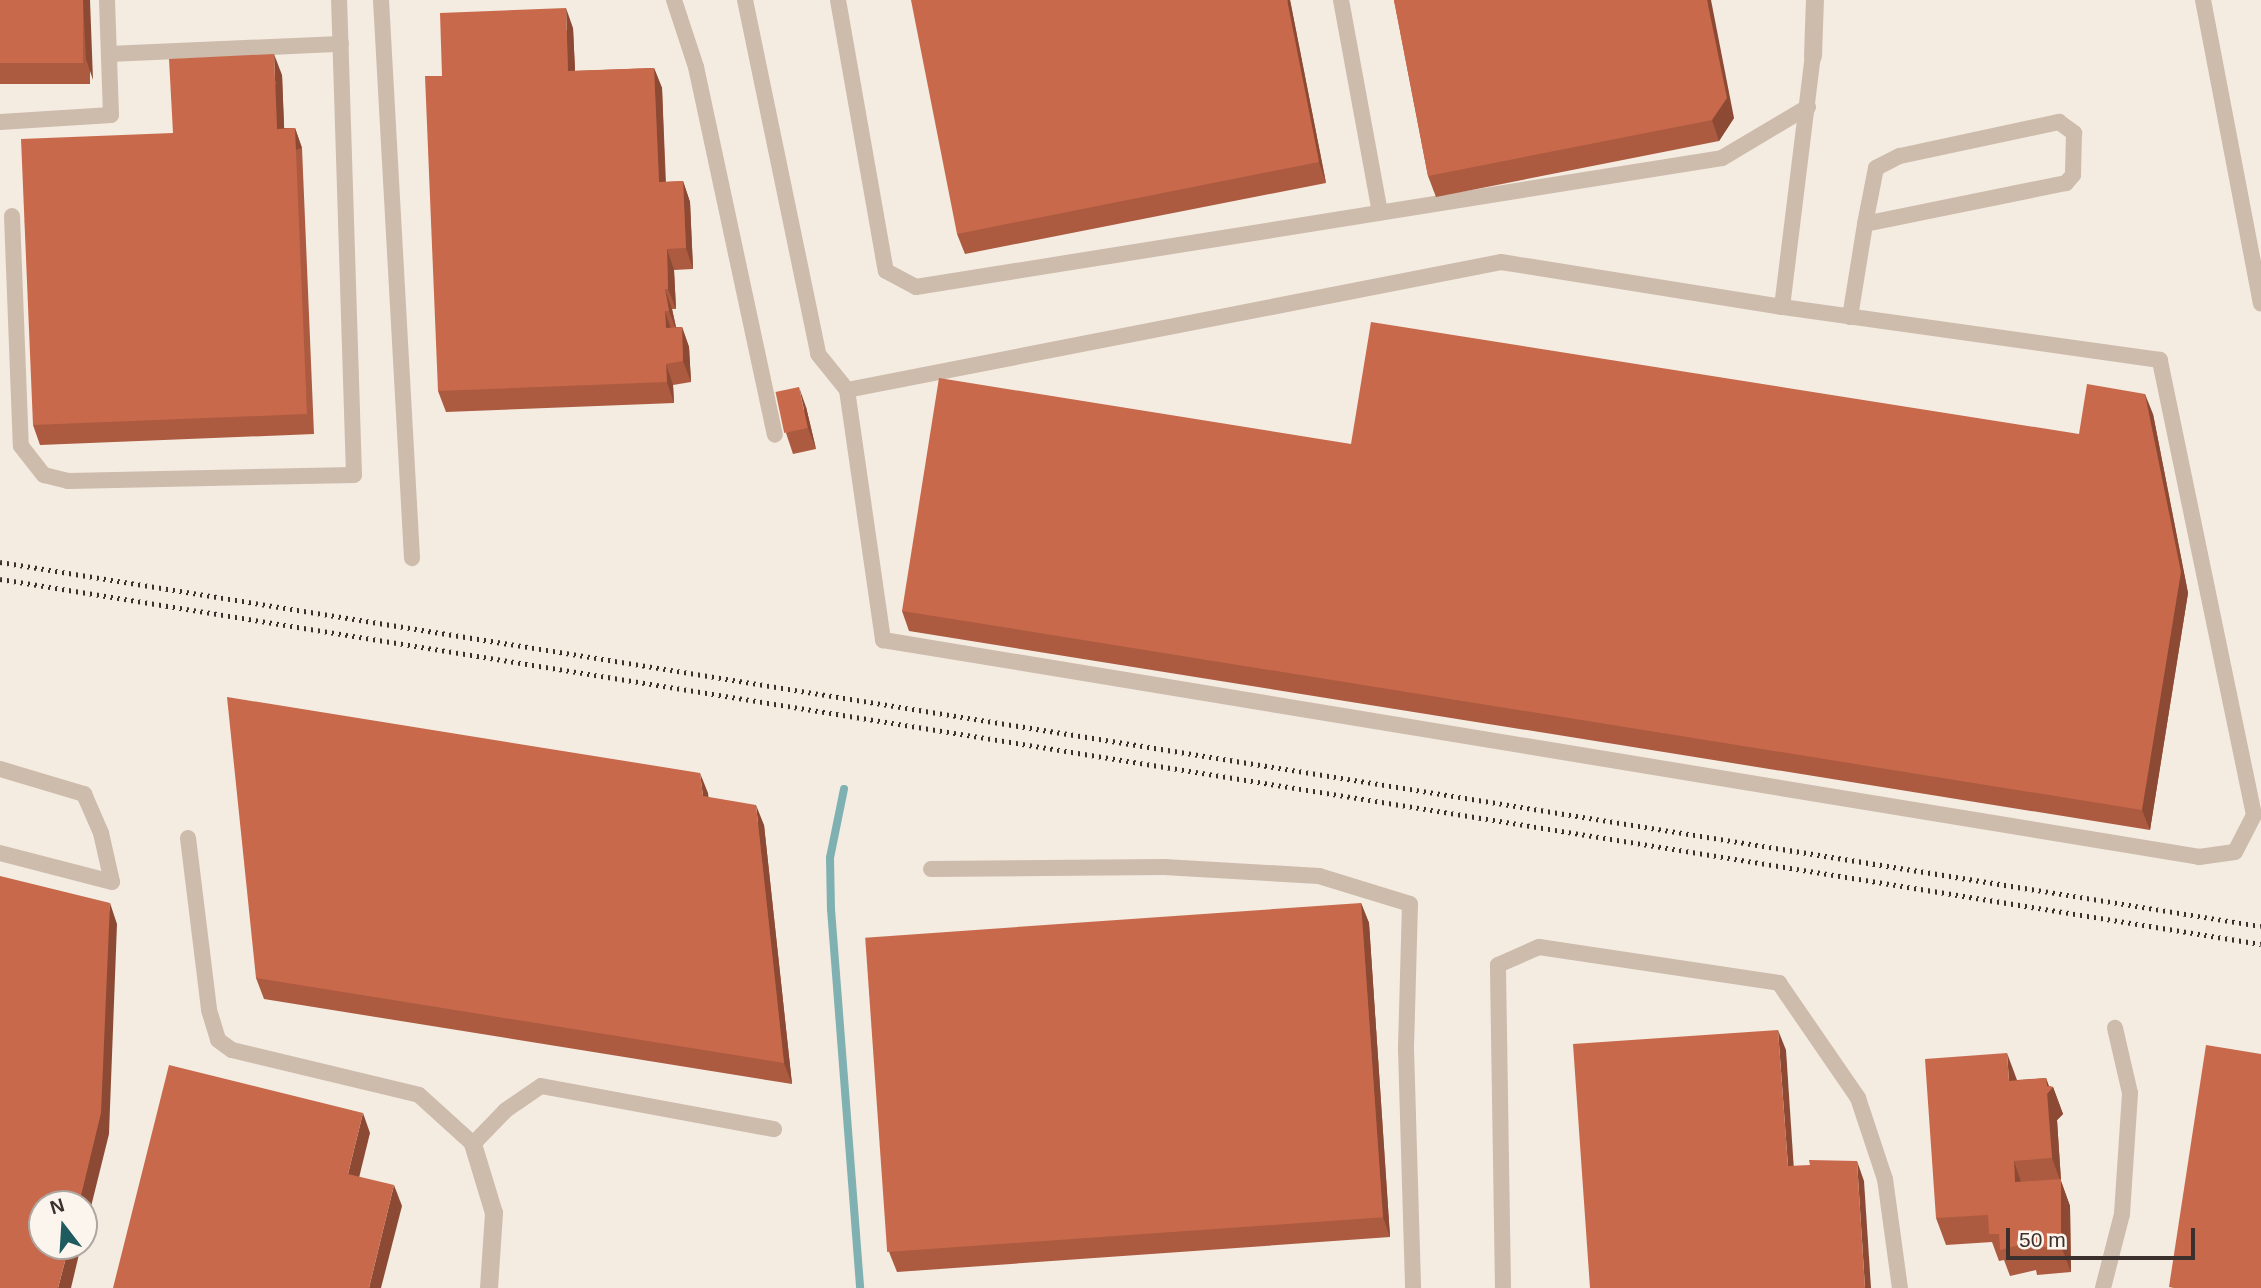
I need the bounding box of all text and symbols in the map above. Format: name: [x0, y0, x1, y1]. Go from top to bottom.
north arrow: [28, 1190, 98, 1260]
text: N: [48, 1194, 67, 1218]
scale bar: [2009, 1214, 2198, 1258]
text: 50 m: [2019, 1228, 2066, 1251]

